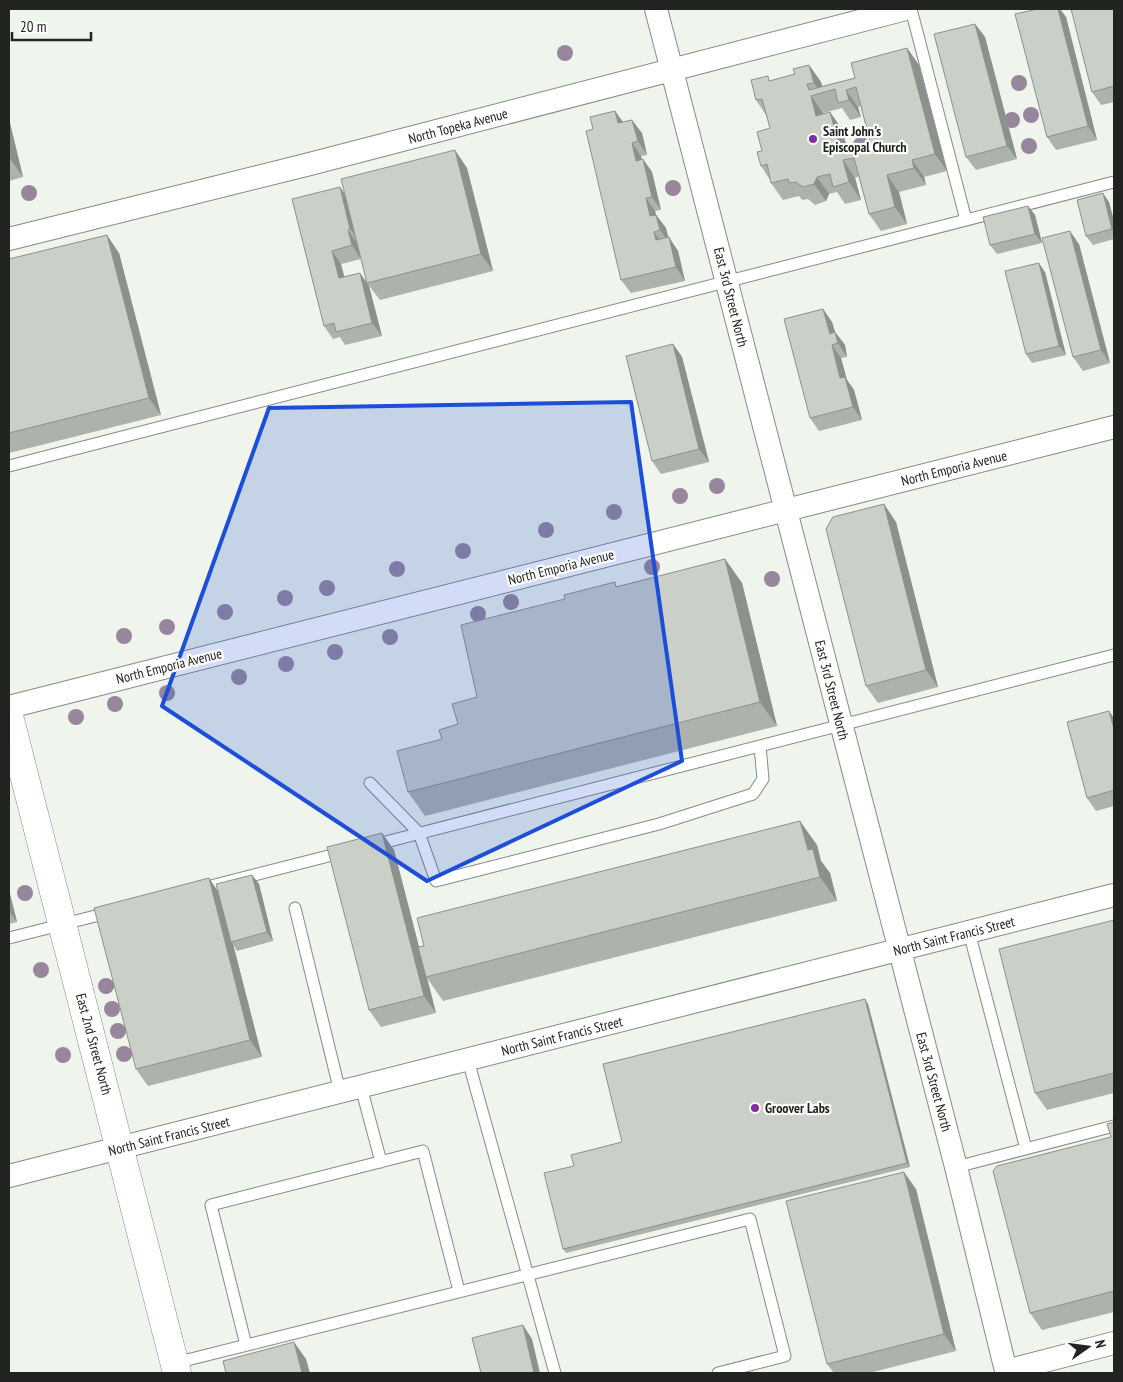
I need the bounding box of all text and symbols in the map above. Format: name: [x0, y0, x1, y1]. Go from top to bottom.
scale bar: [12, 10, 91, 42]
text: 20 m: [20, 17, 46, 36]
street label: North Topeka Avenue: [406, 104, 510, 148]
place label: Saint John's Episcopal Church: [823, 122, 907, 156]
marker: Saint John's Episcopal Church: [807, 133, 819, 145]
street label: East 3rd Street North: [710, 245, 752, 349]
street label: North Emporia Avenue: [899, 446, 1009, 490]
street label: North Emporia Avenue: [506, 545, 616, 589]
street label: East 3rd Street North: [811, 638, 853, 742]
street label: North Emporia Avenue: [114, 644, 224, 688]
street label: North Saint Francis Street: [891, 912, 1017, 960]
street label: East 2nd Street North: [72, 991, 116, 1097]
street label: North Saint Francis Street: [499, 1012, 625, 1060]
street label: East 3rd Street North: [912, 1030, 956, 1134]
place label: Groover Labs: [765, 1099, 830, 1117]
marker: Groover Labs: [749, 1102, 761, 1114]
street label: North Saint Francis Street: [106, 1112, 232, 1160]
north arrow: [1063, 1322, 1113, 1372]
text: N: [1091, 1338, 1110, 1350]

